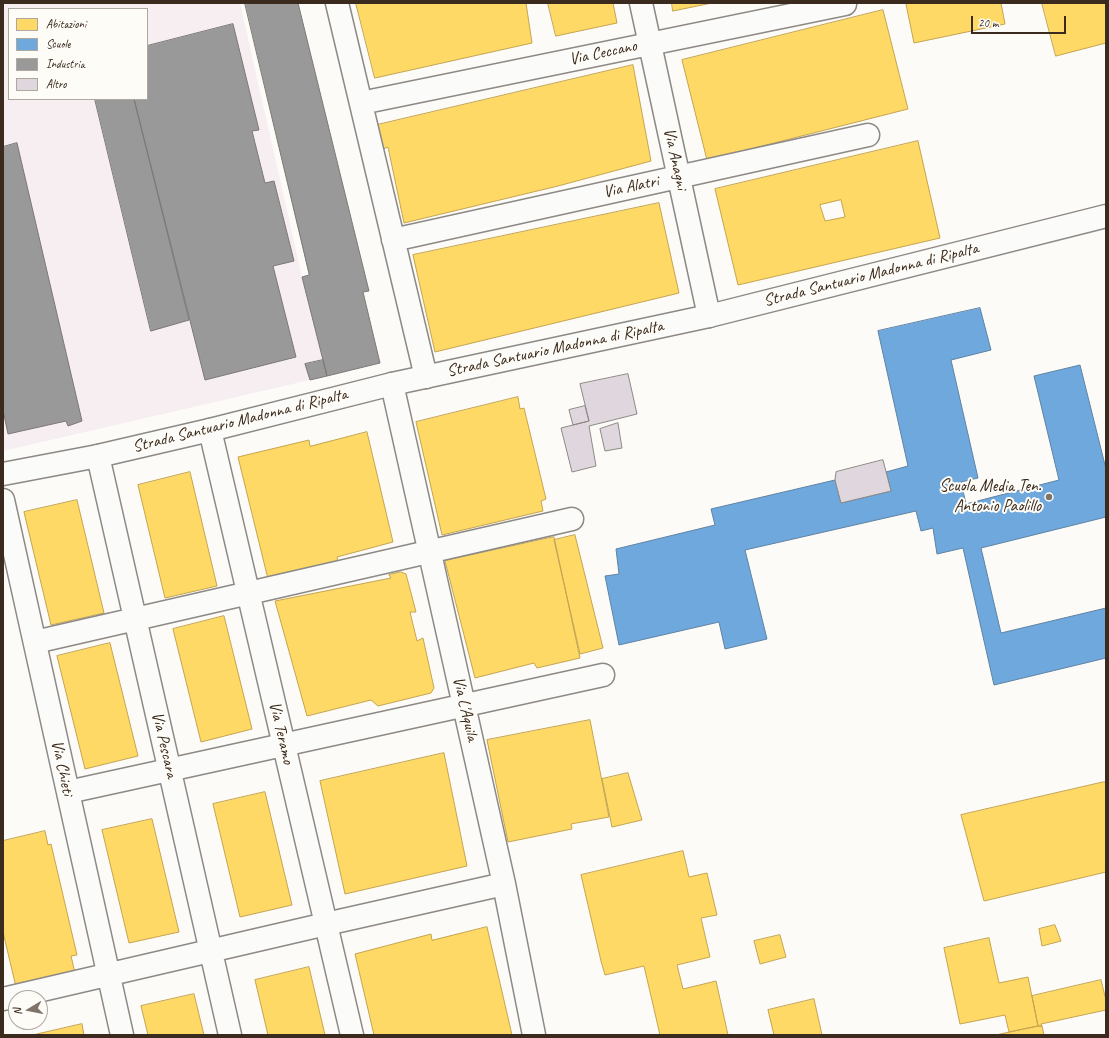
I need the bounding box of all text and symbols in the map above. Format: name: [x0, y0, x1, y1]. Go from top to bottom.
legend: [8, 8, 148, 100]
scale bar: [973, 8, 1068, 34]
text: 20 m: [978, 15, 998, 31]
text: Abitazioni: [46, 16, 86, 32]
text: Scuole: [46, 36, 70, 52]
street label: Via Ceccano: [567, 36, 639, 70]
text: Industria: [46, 56, 85, 72]
text: Altro: [46, 76, 67, 92]
street label: Via Anagni: [658, 126, 692, 192]
street label: Via Alatri: [601, 171, 661, 203]
street label: Strada Santuario Madonna di Ripalta: [762, 238, 980, 312]
street label: Strada Santuario Madonna di Ripalta: [445, 316, 665, 382]
street label: Strada Santuario Madonna di Ripalta: [131, 384, 349, 458]
place label: Scuola Media Ten. Antonio Paolillo: [939, 477, 1041, 517]
marker: Scuola Media Ten. Antonio Paolillo: [1044, 492, 1054, 502]
street label: Via L'Aquila: [448, 675, 482, 743]
street label: Via Teramo: [264, 700, 298, 766]
street label: Via Pescara: [147, 710, 181, 780]
street label: Via Chieti: [46, 739, 78, 797]
north arrow: [8, 990, 48, 1030]
text: N: [10, 1007, 25, 1016]

